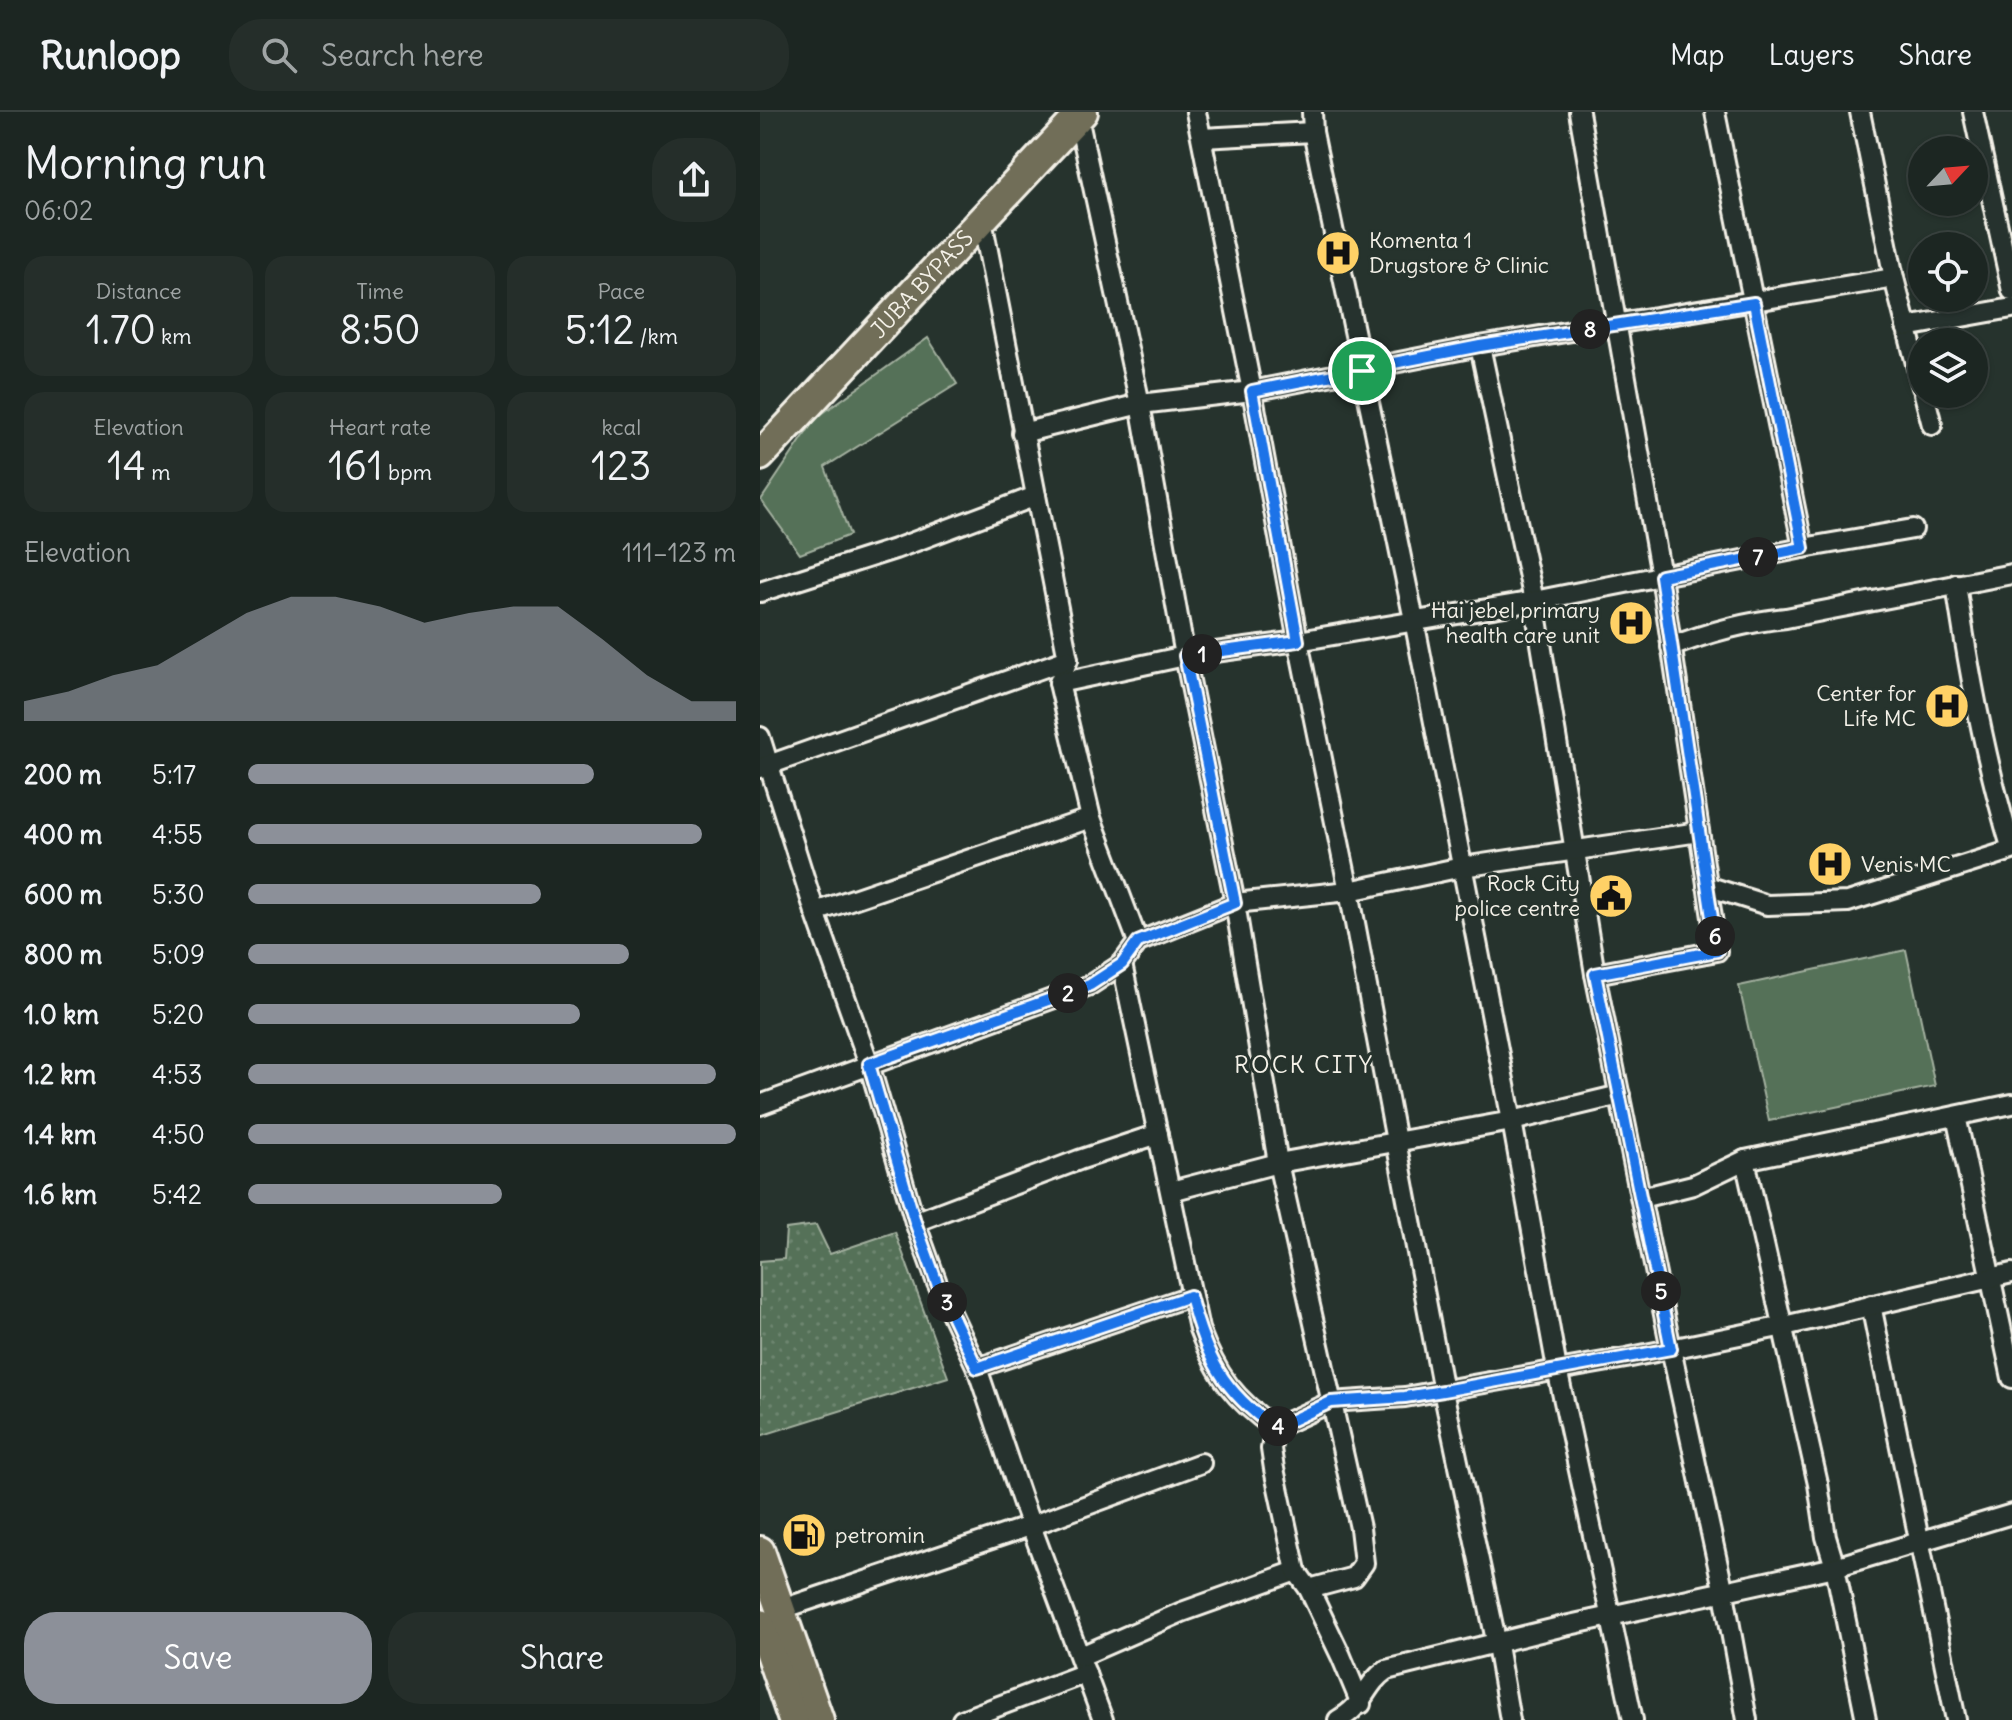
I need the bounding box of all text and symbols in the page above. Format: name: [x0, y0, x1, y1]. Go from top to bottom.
search box: [229, 19, 789, 91]
text: Runloop: [40, 32, 181, 79]
icon: search: [257, 33, 301, 77]
text: Search here: [321, 36, 484, 74]
text: Map: [1670, 37, 1725, 73]
text: Layers: [1769, 37, 1855, 73]
text: Share: [1899, 37, 1972, 73]
text: Morning run: [24, 136, 267, 191]
north arrow: [1908, 136, 1988, 216]
map controls: [1908, 136, 1988, 408]
button: share: [652, 138, 736, 222]
text: 06:02: [24, 194, 93, 227]
street label: JUBA BYPASS: [864, 224, 979, 344]
place label: Komenta 1 Drugstore & Clinic: [1369, 226, 1549, 279]
hospital icon: Komenta 1 Drugstore & Clinic: [1314, 229, 1362, 277]
button: locate: [1908, 232, 1988, 312]
text: Distance: [96, 277, 182, 305]
text: Time: [356, 277, 404, 305]
text: Pace: [597, 277, 645, 305]
text: 1.70: [86, 305, 156, 355]
text: 8:50: [339, 305, 421, 355]
text: 5:12: [565, 305, 634, 355]
pin: 8: [1570, 309, 1610, 349]
text: 8: [1584, 315, 1596, 343]
text: km: [156, 322, 192, 350]
text: /km: [634, 322, 678, 350]
button: layers: [1908, 328, 1988, 408]
pin: [1328, 337, 1396, 405]
icon: arrive: [1340, 349, 1384, 393]
text: Elevation: [94, 413, 184, 441]
text: Heart rate: [329, 413, 431, 441]
text: kcal: [602, 413, 641, 441]
text: 14: [107, 441, 146, 491]
text: 161: [328, 441, 383, 491]
text: 123: [591, 441, 652, 491]
text: m: [146, 458, 170, 486]
text: bpm: [383, 458, 432, 486]
text: Elevation: [24, 536, 131, 569]
text: 111–123 m: [622, 536, 736, 569]
pin: 7: [1738, 537, 1778, 577]
text: 7: [1753, 543, 1763, 571]
place label: Hai jebel primary health care unit: [1431, 596, 1600, 649]
hospital icon: Hai jebel primary health care unit: [1607, 599, 1655, 647]
pin: 1: [1182, 634, 1222, 674]
text: 1: [1198, 640, 1206, 668]
place label: Center for Life MC: [1816, 679, 1916, 732]
hospital icon: Center for Life MC: [1923, 682, 1971, 730]
text: 200 m: [24, 758, 101, 791]
text: 5:17: [152, 758, 196, 791]
text: 400 m: [24, 818, 102, 851]
text: 4:55: [152, 818, 203, 851]
hospital icon: Venis MC: [1806, 840, 1854, 888]
place label: Venis MC: [1861, 850, 1951, 878]
place label: Rock City police centre: [1455, 869, 1580, 922]
public building icon: Rock City police centre: [1587, 872, 1635, 920]
text: 600 m: [24, 878, 102, 911]
text: 5:30: [152, 878, 205, 911]
pin: 6: [1695, 916, 1735, 956]
text: 6: [1709, 922, 1721, 950]
text: 800 m: [24, 938, 102, 971]
text: 5:09: [152, 938, 205, 971]
pin: 2: [1048, 973, 1088, 1013]
text: 2: [1062, 979, 1074, 1007]
text: 1.0 km: [24, 998, 99, 1031]
text: 5:20: [152, 998, 204, 1031]
district label: ROCK CITY: [1234, 1049, 1374, 1079]
text: 1.2 km: [24, 1058, 96, 1091]
text: 4:53: [152, 1058, 203, 1091]
text: 1.4 km: [24, 1118, 97, 1151]
text: 4:50: [152, 1118, 205, 1151]
text: 1.6 km: [24, 1178, 97, 1211]
text: 5:42: [152, 1178, 202, 1211]
pin: 5: [1641, 1271, 1681, 1311]
text: 5: [1655, 1277, 1667, 1305]
pin: 3: [927, 1282, 967, 1322]
text: 3: [941, 1288, 953, 1316]
pin: 4: [1258, 1406, 1298, 1446]
text: 4: [1272, 1412, 1284, 1440]
fuel station icon: petromin: [780, 1511, 828, 1559]
place label: petromin: [835, 1521, 925, 1549]
button: Save: [24, 1612, 372, 1704]
button: Share: [388, 1612, 736, 1704]

